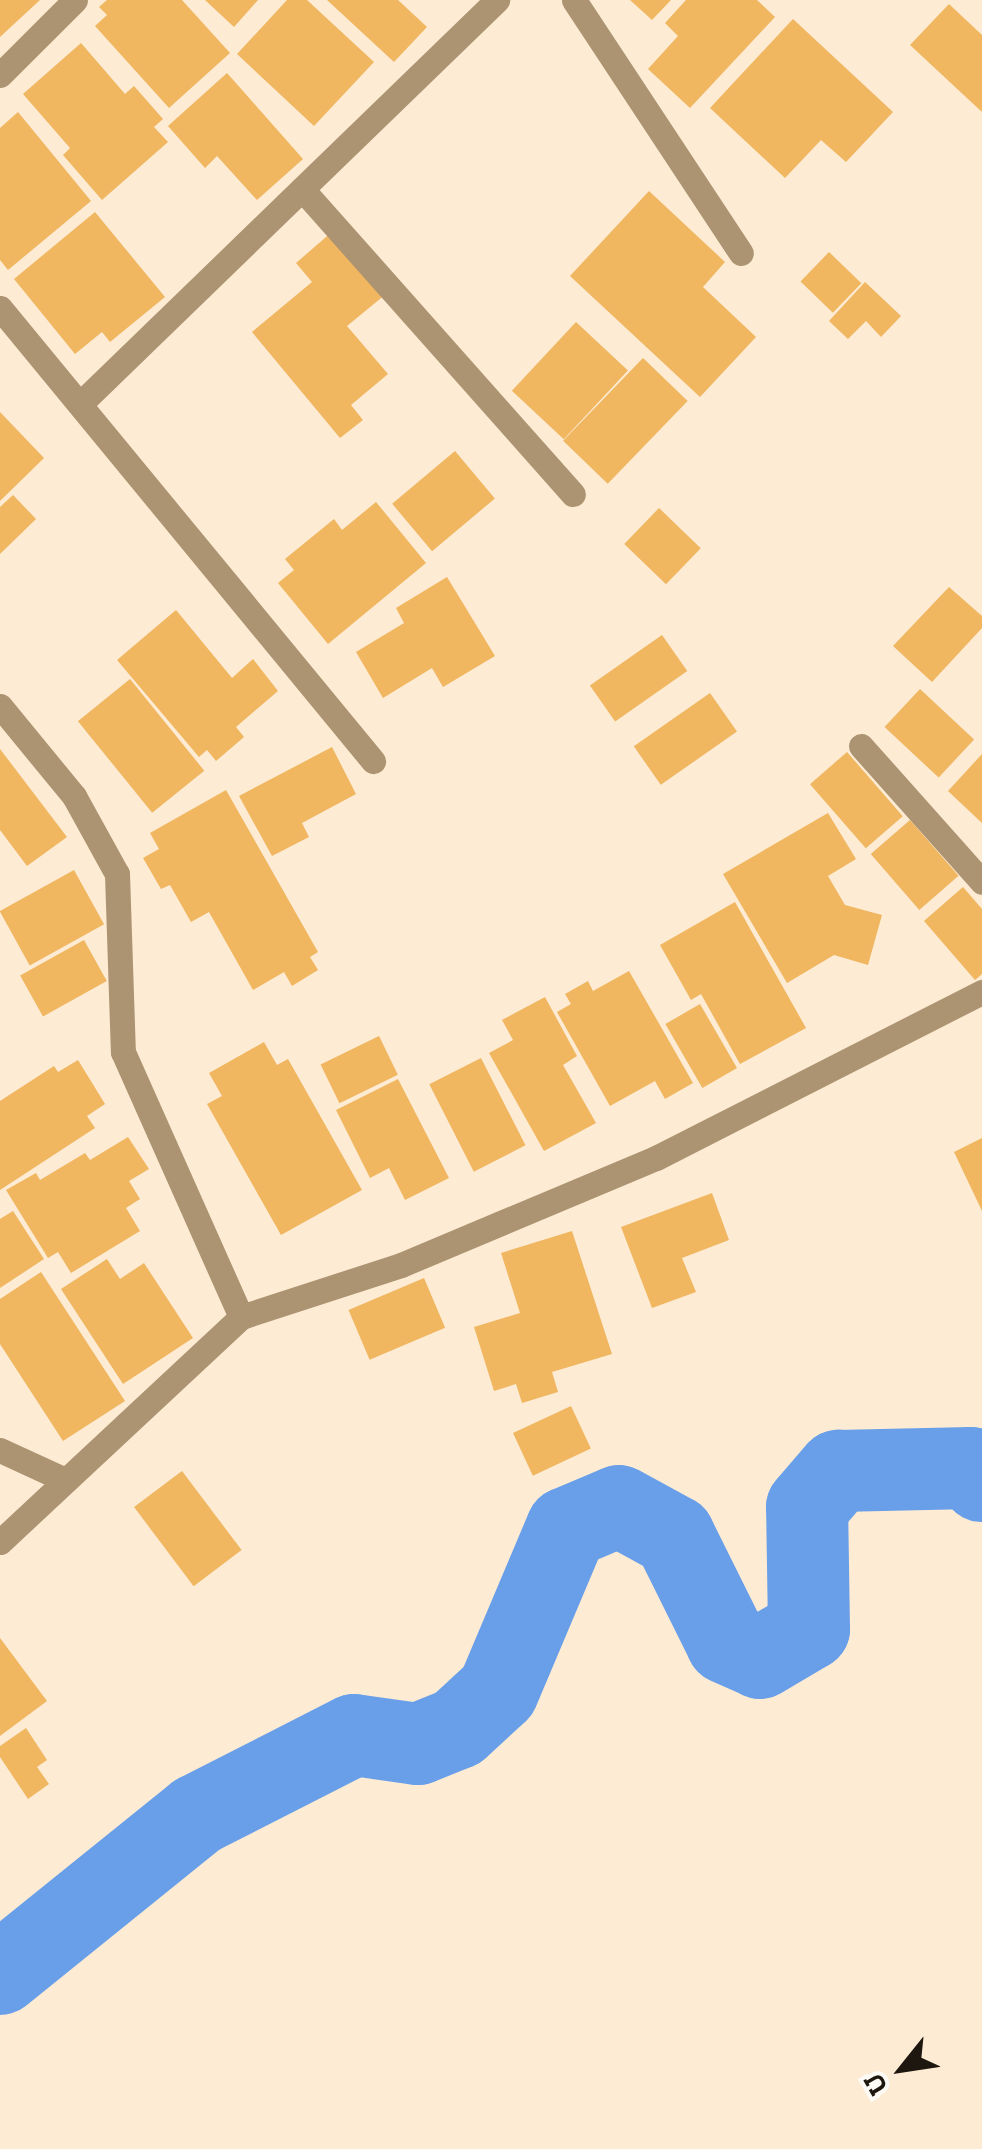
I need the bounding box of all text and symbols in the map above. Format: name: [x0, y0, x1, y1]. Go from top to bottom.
north arrow: [852, 2019, 952, 2119]
text: U: [856, 2067, 895, 2101]

